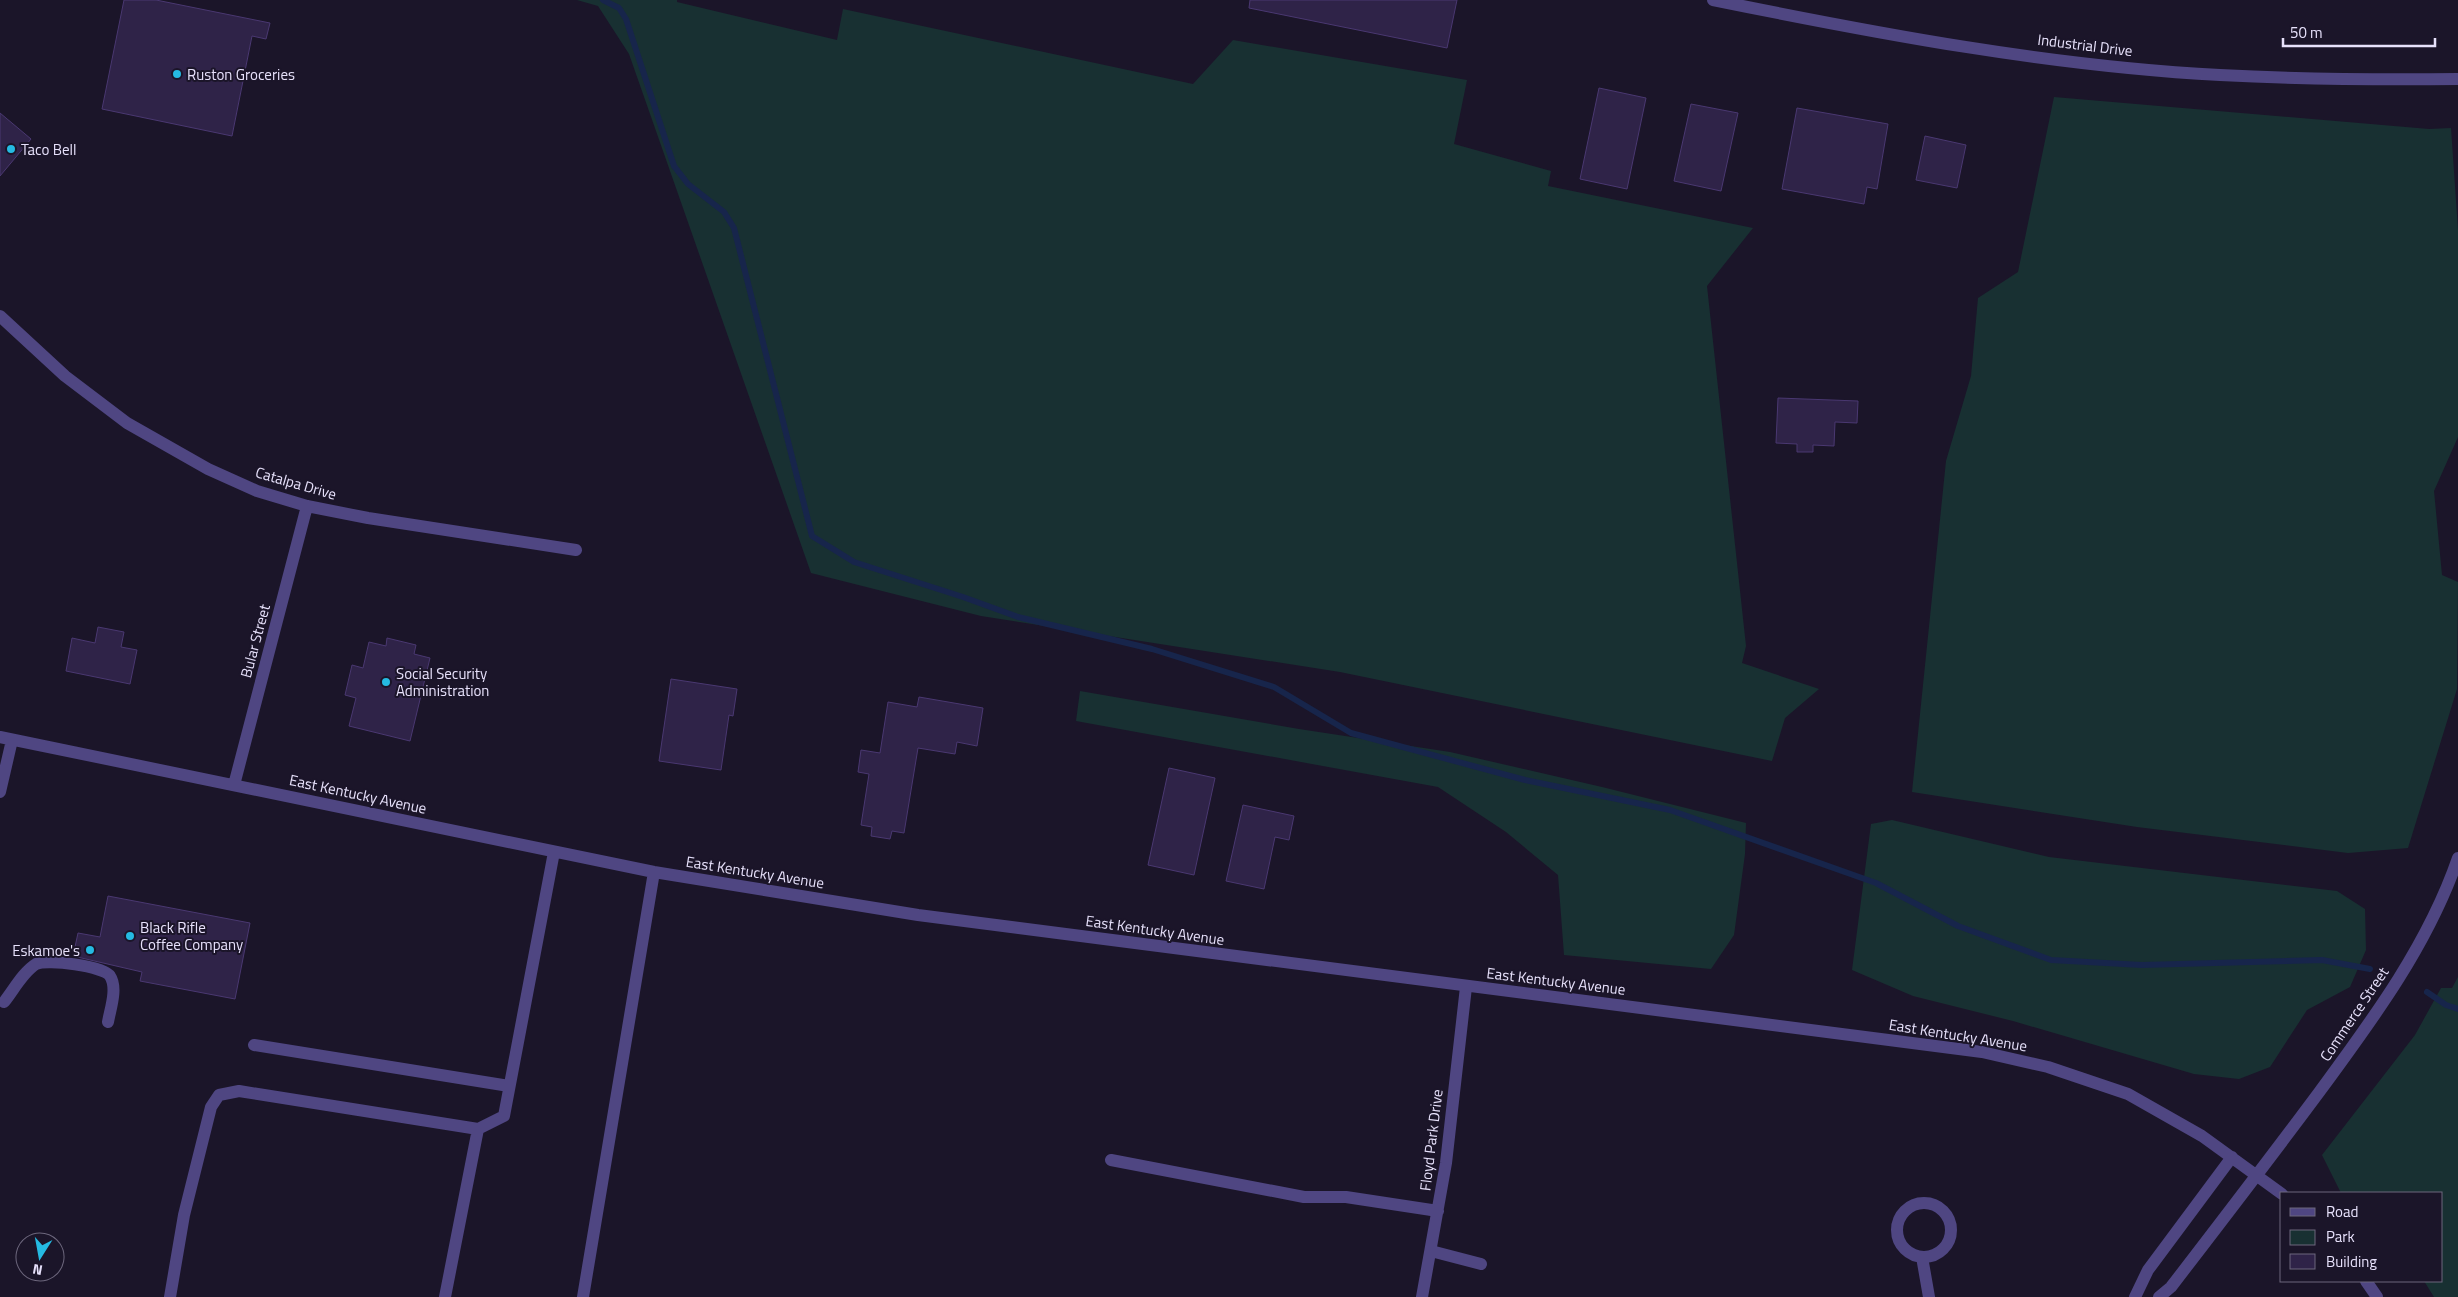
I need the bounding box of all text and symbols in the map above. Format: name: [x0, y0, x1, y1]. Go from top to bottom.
scale bar: [2283, 15, 2436, 47]
text: 50 m: [2290, 21, 2323, 44]
street label: Industrial Drive: [2036, 28, 2134, 62]
place label: Ruston Groceries: [187, 63, 295, 86]
marker: Ruston Groceries: [171, 68, 183, 80]
place label: Taco Bell: [21, 138, 77, 161]
marker: Taco Bell: [5, 143, 17, 155]
street label: Catalpa Drive: [253, 460, 339, 506]
street label: Bular Street: [234, 601, 276, 680]
place label: Social Security Administration: [396, 662, 489, 702]
marker: Social Security Administration: [380, 676, 392, 688]
street label: East Kentucky Avenue: [287, 768, 429, 820]
street label: East Kentucky Avenue: [684, 850, 826, 894]
street label: East Kentucky Avenue: [1084, 909, 1226, 951]
place label: Black Rifle Coffee Company: [140, 916, 243, 956]
marker: Black Rifle Coffee Company: [124, 930, 136, 942]
place label: Eskamoe's: [12, 939, 80, 962]
marker: Eskamoe's: [84, 944, 96, 956]
street label: East Kentucky Avenue: [1485, 961, 1627, 1001]
street label: Commerce Street: [2314, 962, 2395, 1066]
street label: East Kentucky Avenue: [1887, 1013, 2029, 1057]
street label: Floyd Park Drive: [1413, 1088, 1449, 1192]
legend: [2280, 1192, 2443, 1282]
text: Road: [2326, 1200, 2358, 1223]
text: Park: [2326, 1225, 2355, 1248]
north arrow: [15, 1232, 65, 1282]
text: Building: [2326, 1250, 2377, 1273]
text: N: [31, 1259, 44, 1281]

